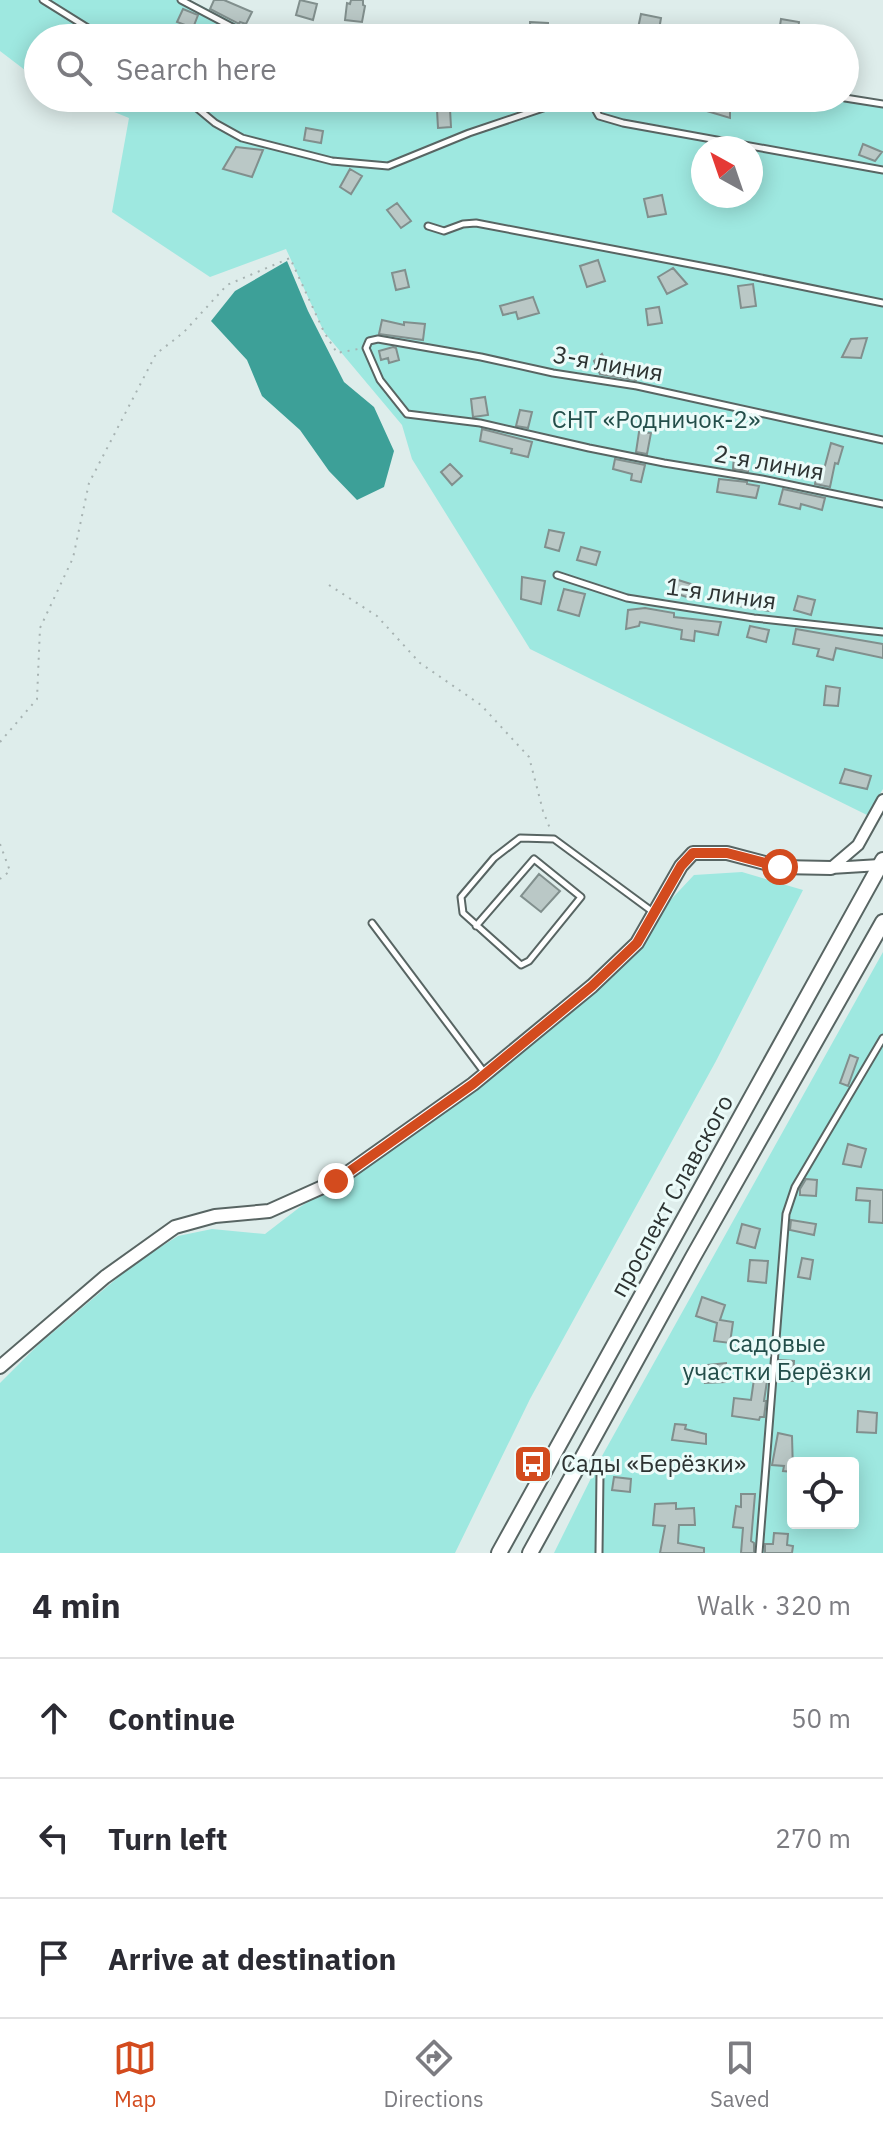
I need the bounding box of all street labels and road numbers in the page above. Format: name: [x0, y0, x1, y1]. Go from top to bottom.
street label: 3-я линия: [551, 338, 666, 388]
street label: 2-я линия: [712, 437, 827, 487]
street label: 1-я линия: [664, 569, 778, 617]
street label: проспект Славского: [602, 1089, 740, 1302]

